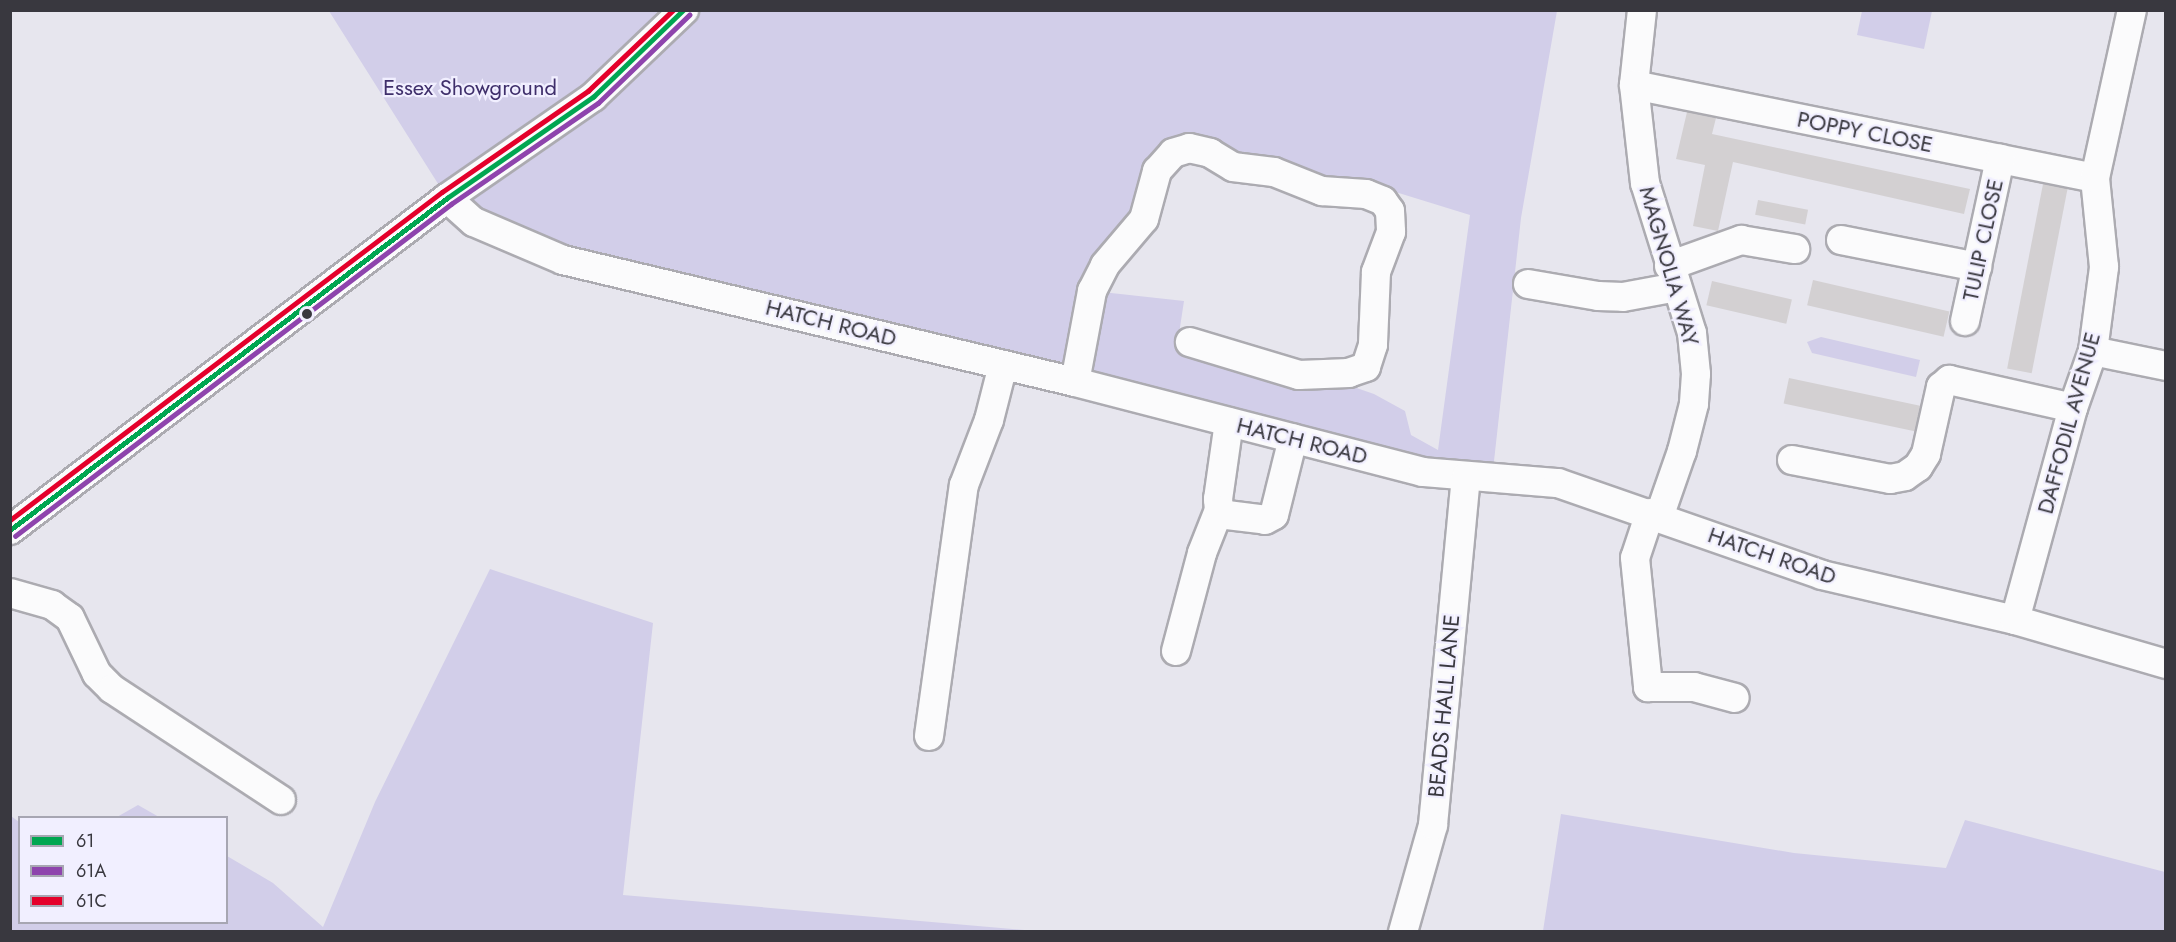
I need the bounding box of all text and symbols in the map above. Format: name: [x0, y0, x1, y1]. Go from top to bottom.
park label: Essex Showground: [383, 75, 557, 101]
street label: POPPY CLOSE: [1795, 106, 1935, 158]
street label: TULIP CLOSE: [1957, 177, 2009, 303]
street label: MAGNOLIA WAY: [1634, 183, 1704, 349]
street label: HATCH ROAD: [763, 294, 899, 352]
unlabelled marker: [301, 308, 313, 320]
street label: DAFFODIL AVENUE: [2032, 329, 2106, 517]
street label: HATCH ROAD: [1234, 412, 1370, 470]
street label: HATCH ROAD: [1704, 522, 1840, 590]
street label: BEADS HALL LANE: [1423, 614, 1465, 798]
legend: [18, 816, 228, 924]
text: 61: [76, 828, 94, 854]
text: 61A: [76, 858, 106, 884]
text: 61C: [76, 888, 107, 914]

